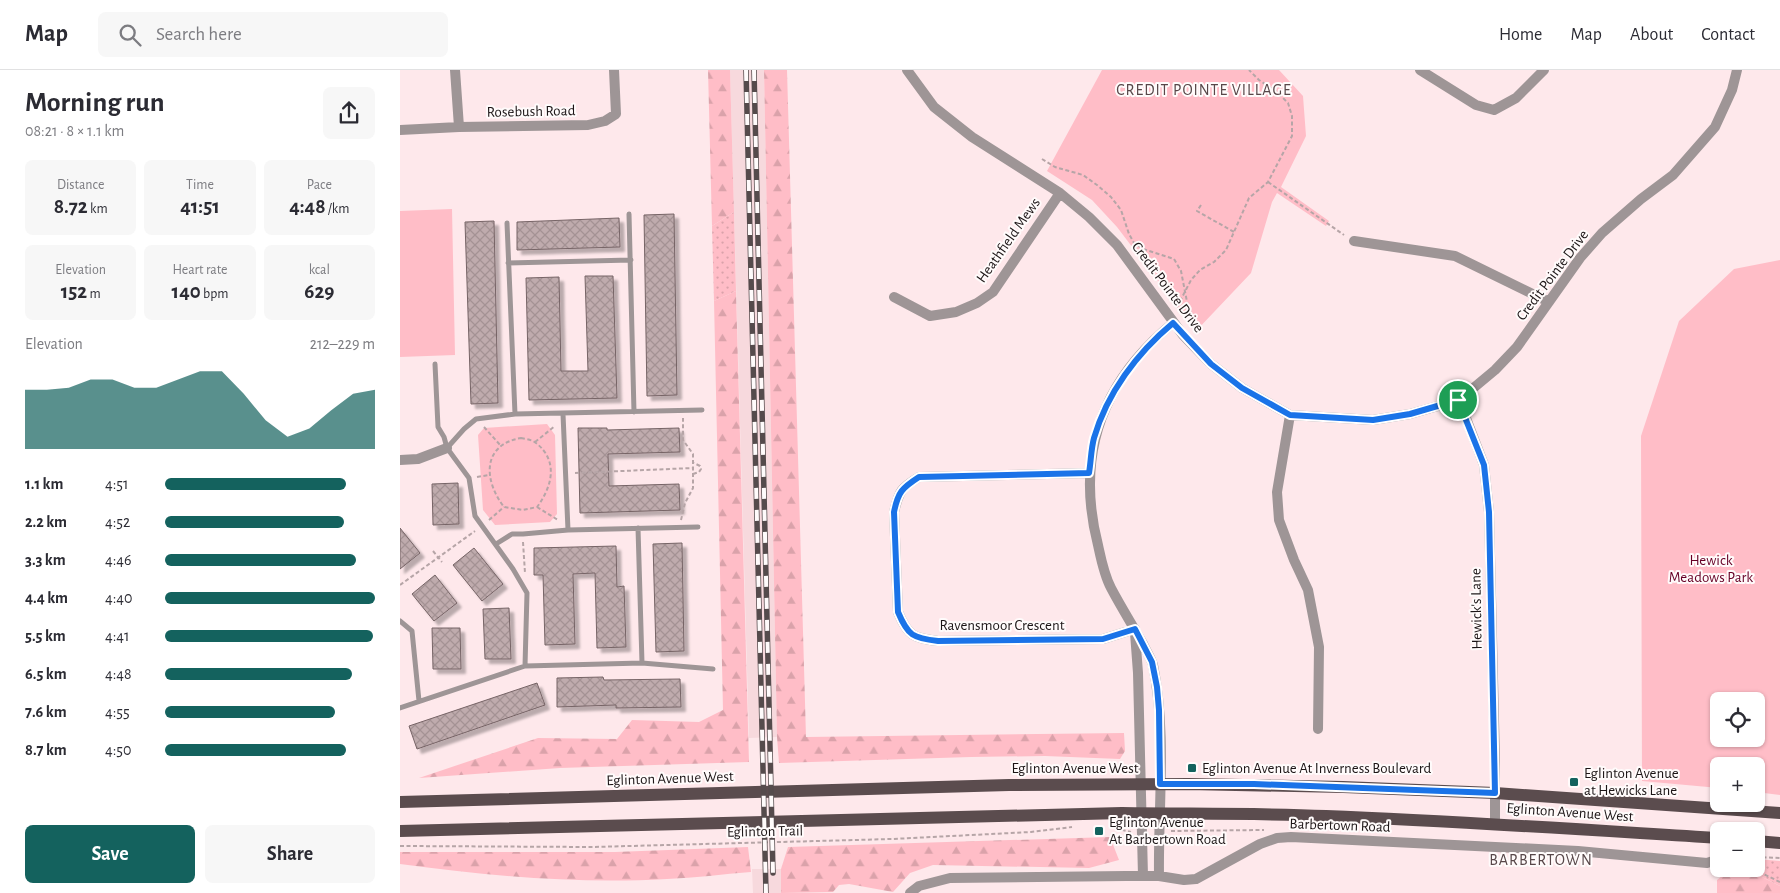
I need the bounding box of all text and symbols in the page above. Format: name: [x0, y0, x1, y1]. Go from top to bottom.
search box: [98, 12, 448, 57]
icon: search: [116, 21, 144, 49]
text: Map: [25, 22, 68, 46]
text: Search here: [156, 25, 242, 44]
text: Home: [1499, 26, 1542, 44]
text: Map: [1570, 26, 1602, 44]
text: About: [1630, 26, 1673, 44]
text: Contact: [1701, 26, 1755, 44]
district label: CREDIT POINTE VILLAGE: [1116, 82, 1292, 98]
button: share: [323, 87, 375, 139]
text: Morning run: [25, 89, 165, 117]
street label: Rosebush Road: [487, 103, 576, 120]
text: 08:21 · 8 × 1.1 km: [25, 123, 124, 139]
text: Distance: [57, 178, 104, 192]
text: Time: [186, 178, 214, 192]
text: Pace: [307, 178, 332, 192]
street label: Heathfield Mews: [974, 195, 1043, 285]
text: 8.72: [54, 196, 88, 217]
text: 41:51: [180, 196, 220, 217]
text: 4:48: [289, 196, 326, 217]
text: km: [88, 202, 108, 216]
text: /km: [326, 202, 349, 216]
street label: Credit Pointe Drive: [1514, 227, 1591, 323]
street label: Credit Pointe Drive: [1129, 239, 1206, 335]
text: Elevation: [55, 263, 106, 277]
text: Heart rate: [173, 263, 227, 277]
text: kcal: [309, 263, 330, 277]
text: 152: [61, 281, 87, 302]
text: 140: [172, 281, 201, 302]
text: 629: [304, 281, 334, 302]
text: m: [87, 287, 101, 301]
text: bpm: [201, 287, 228, 301]
text: Elevation: [25, 336, 83, 352]
text: 212–229 m: [310, 336, 375, 352]
pin: [1437, 379, 1479, 421]
icon: arrive: [1444, 386, 1472, 414]
text: 1.1 km: [25, 476, 63, 492]
text: 4:51: [105, 476, 129, 492]
text: 2.2 km: [25, 514, 67, 530]
text: 4:52: [105, 514, 130, 530]
text: 3.3 km: [25, 552, 66, 568]
text: 4:46: [105, 552, 132, 568]
park label: Hewick Meadows Park: [1669, 553, 1753, 585]
street label: Hewick's Lane: [1468, 568, 1485, 650]
text: 4.4 km: [25, 590, 68, 606]
text: 4:40: [105, 590, 133, 606]
street label: Ravensmoor Crescent: [939, 618, 1065, 633]
text: 5.5 km: [25, 628, 66, 644]
text: 4:41: [105, 628, 130, 644]
text: 6.5 km: [25, 666, 67, 682]
text: 4:48: [105, 666, 132, 682]
map controls: [1710, 692, 1765, 877]
button: locate: [1710, 692, 1765, 747]
text: 7.6 km: [25, 704, 67, 720]
text: 4:55: [105, 704, 130, 720]
text: 8.7 km: [25, 742, 67, 758]
text: 4:50: [105, 742, 132, 758]
button: +: [1710, 757, 1765, 812]
street label: Eglinton Avenue West: [1011, 761, 1139, 776]
place label: Eglinton Avenue At Inverness Boulevard: [1202, 761, 1432, 776]
marker: Eglinton Avenue At Inverness Boulevard: [1186, 762, 1198, 774]
place label: Eglinton Avenue at Hewicks Lane: [1584, 766, 1679, 798]
street label: Eglinton Avenue West: [606, 769, 734, 788]
marker: Eglinton Avenue at Hewicks Lane: [1568, 776, 1580, 788]
street label: Eglinton Avenue West: [1506, 801, 1634, 824]
place label: Eglinton Avenue At Barbertown Road: [1109, 815, 1226, 847]
street label: Barbertown Road: [1289, 816, 1391, 835]
button: −: [1710, 822, 1765, 877]
street label: Eglinton Trail: [727, 823, 803, 840]
button: Save: [25, 825, 195, 883]
button: Share: [205, 825, 375, 883]
marker: Eglinton Avenue At Barbertown Road: [1093, 825, 1105, 837]
district label: BARBERTOWN: [1489, 852, 1593, 868]

